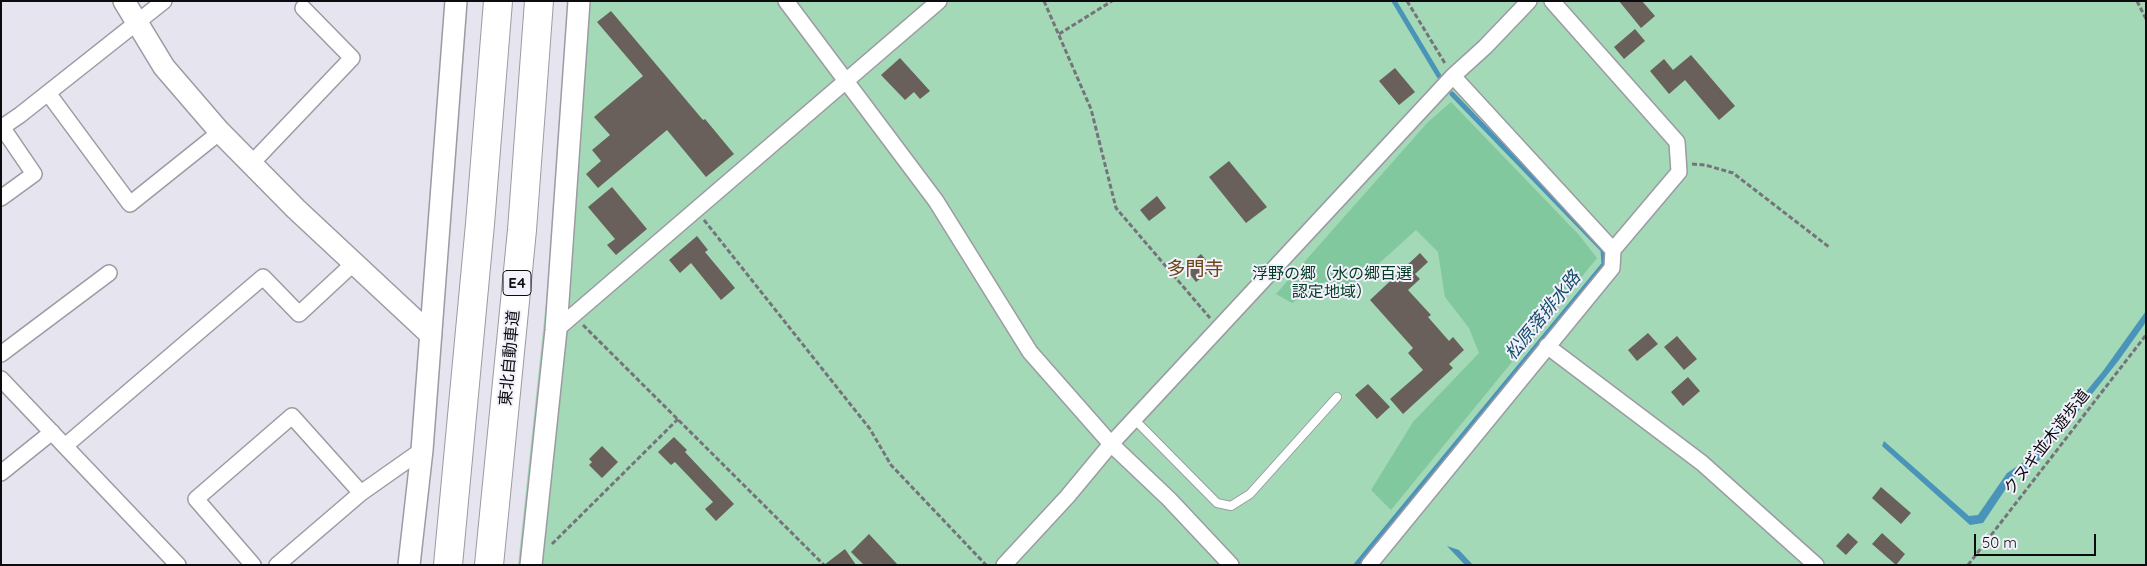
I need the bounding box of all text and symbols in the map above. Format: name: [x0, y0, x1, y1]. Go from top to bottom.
district label: 多門寺: [1167, 258, 1223, 280]
park label: 浮野の郷（水の郷百選 認定地域）: [1252, 264, 1412, 302]
water label: 松原落排水路: [1501, 267, 1585, 365]
road number: E4: [503, 270, 531, 296]
street label: 東北自動車道: [496, 309, 524, 407]
street label: クヌギ並木遊歩道: [2000, 386, 2094, 498]
scale bar: [1977, 524, 2100, 556]
text: 50 m: [1982, 533, 2017, 552]

